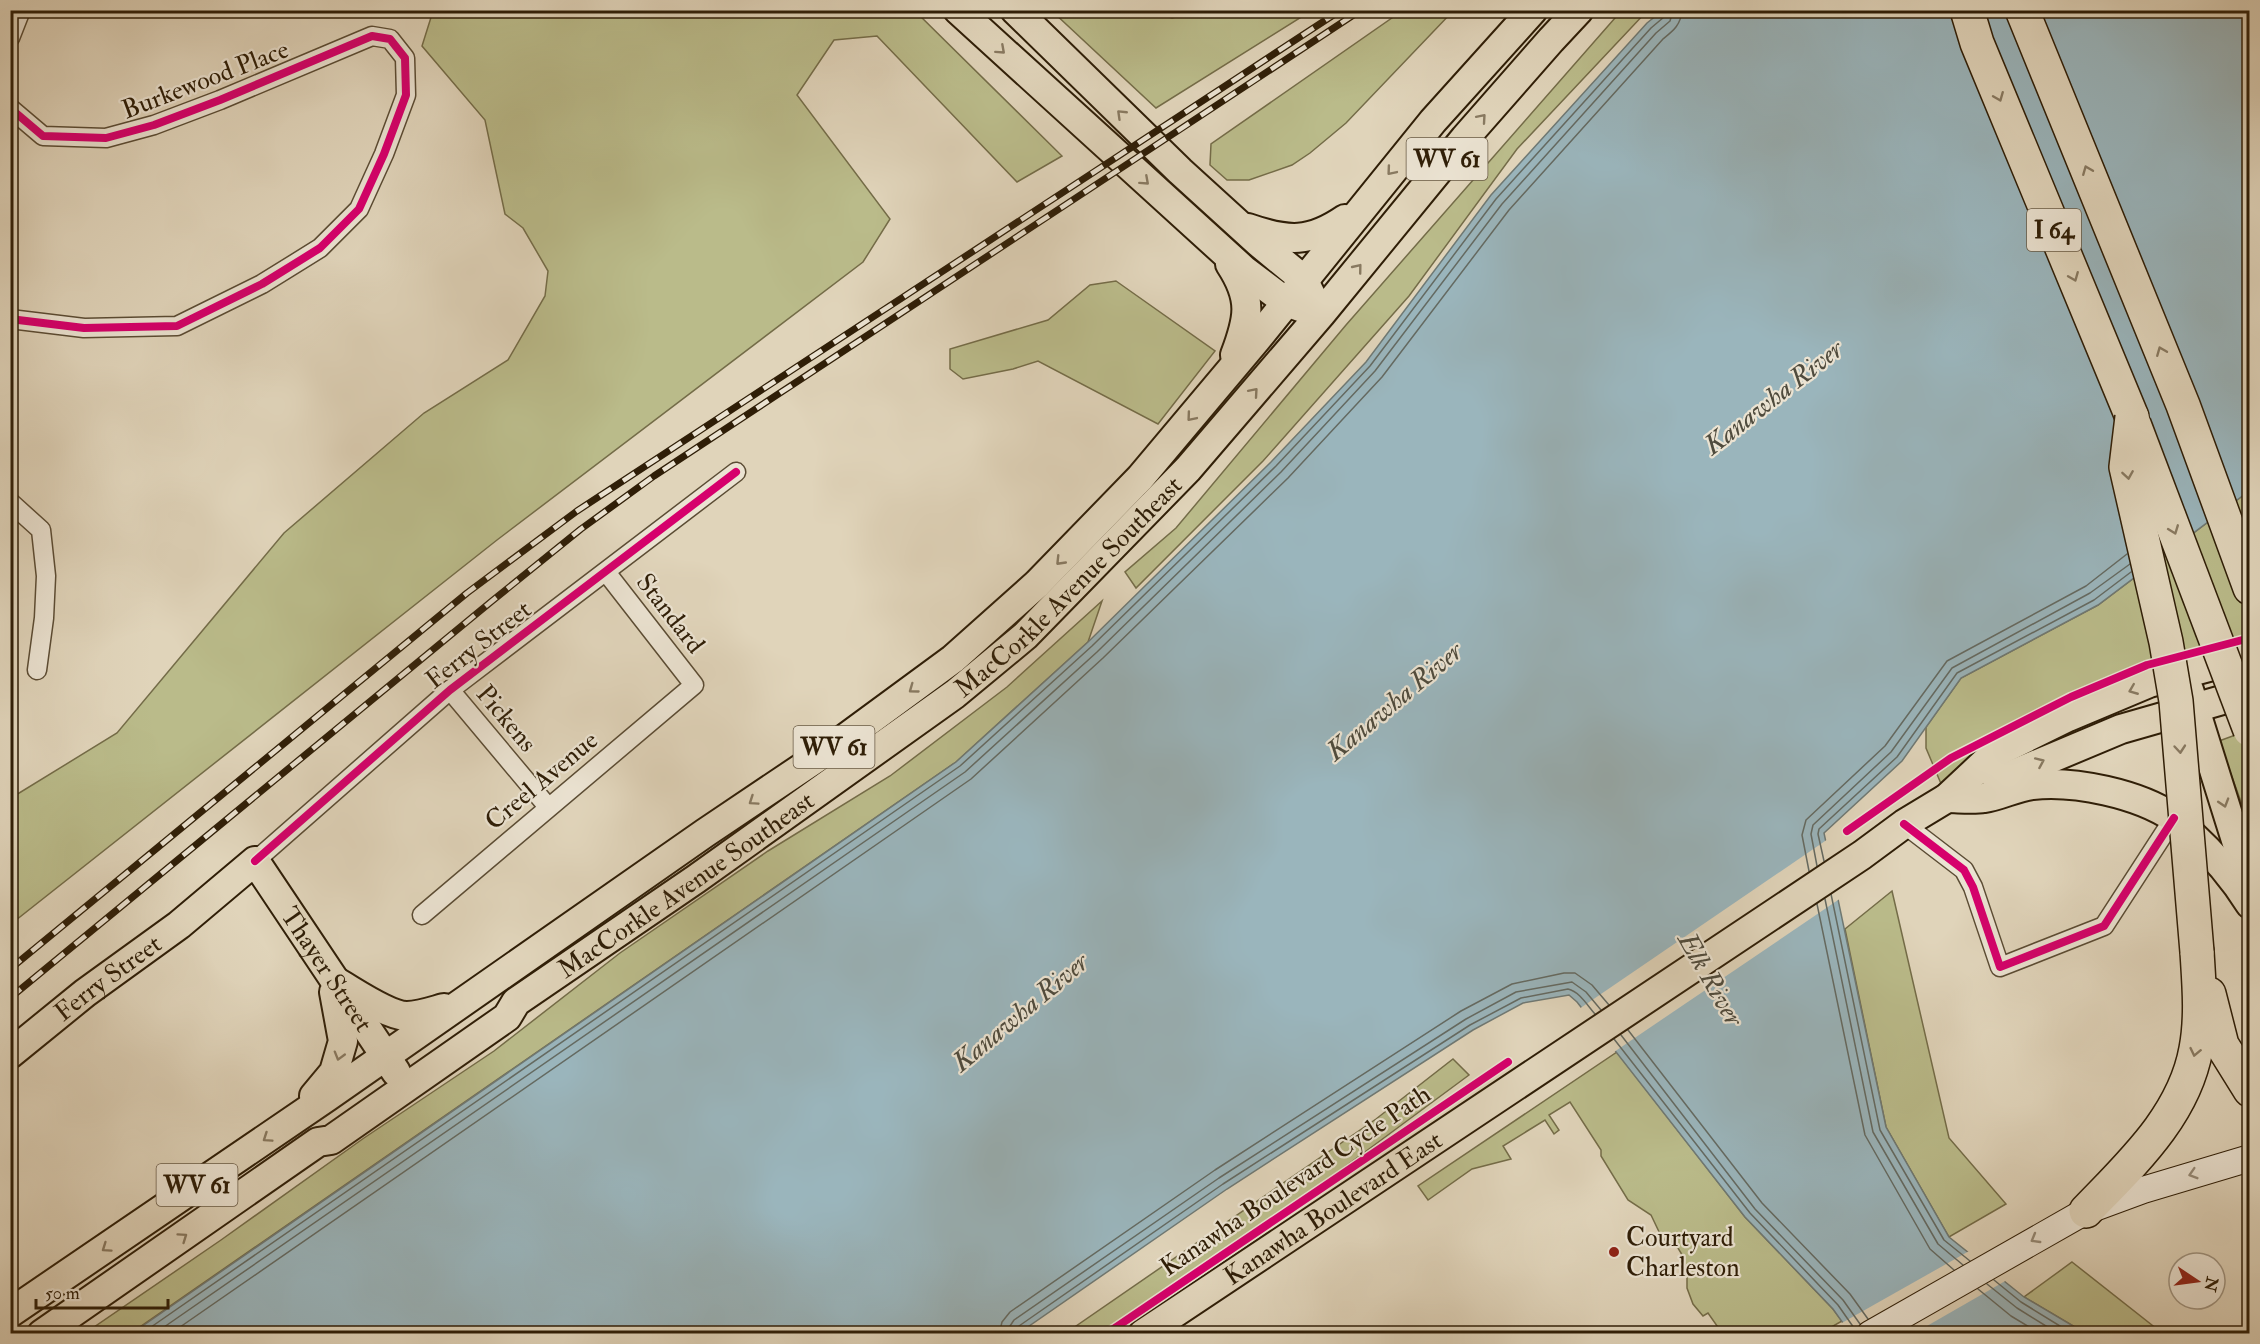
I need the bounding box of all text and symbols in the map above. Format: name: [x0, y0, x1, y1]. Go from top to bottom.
street label: Burkewood Place: [117, 33, 293, 126]
one-way arrow: [994, 43, 1005, 54]
one-way arrow: [1992, 91, 2004, 102]
one-way arrow: [1118, 110, 1128, 121]
one-way arrow: [1475, 114, 1486, 125]
road number: WV 61: [1406, 138, 1488, 180]
one-way arrow: [1387, 165, 1398, 176]
one-way arrow: [2082, 166, 2094, 177]
one-way arrow: [1138, 174, 1149, 185]
road number: I 64: [2027, 209, 2081, 251]
one-way arrow: [1350, 264, 1361, 275]
one-way arrow: [2067, 271, 2079, 282]
water label: Kanawha River: [1696, 332, 1851, 463]
one-way arrow: [2156, 346, 2168, 357]
one-way arrow: [1247, 388, 1258, 399]
one-way arrow: [1187, 410, 1198, 421]
street label: MacCorkle Avenue Southeast: [948, 470, 1189, 705]
one-way arrow: [2122, 470, 2134, 479]
one-way arrow: [2167, 525, 2180, 535]
one-way arrow: [1056, 553, 1067, 564]
street label: Standard: [629, 567, 711, 660]
street label: Ferry Street: [419, 594, 538, 696]
water label: Kanawha River: [1318, 634, 1471, 769]
street label: Pickens: [469, 679, 543, 759]
one-way arrow: [909, 682, 920, 693]
one-way arrow: [2128, 683, 2139, 695]
street label: Creel Avenue: [479, 724, 605, 837]
road number: WV 61: [794, 726, 874, 768]
one-way arrow: [2173, 744, 2186, 753]
one-way arrow: [2034, 757, 2045, 769]
street label: MacCorkle Avenue Southeast: [552, 785, 821, 986]
one-way arrow: [749, 794, 760, 805]
one-way arrow: [2217, 797, 2229, 808]
street label: Thayer Street: [273, 901, 380, 1038]
water label: Elk River: [1670, 925, 1751, 1034]
street label: Ferry Street: [48, 928, 168, 1029]
water label: Kanawha River: [944, 945, 1097, 1080]
one-way arrow: [2189, 1047, 2202, 1057]
one-way arrow: [334, 1050, 346, 1061]
street label: Kanawha Boulevard Cycle Path: [1154, 1078, 1437, 1283]
street label: Kanawha Boulevard East: [1218, 1124, 1448, 1293]
one-way arrow: [262, 1131, 273, 1142]
road number: WV 61: [156, 1164, 238, 1206]
one-way arrow: [2188, 1167, 2199, 1179]
place label: Courtyard Charleston: [1626, 1222, 1740, 1284]
one-way arrow: [2031, 1232, 2041, 1244]
one-way arrow: [176, 1233, 187, 1244]
one-way arrow: [101, 1241, 112, 1252]
marker: Courtyard Charleston: [1607, 1245, 1621, 1259]
north arrow: [2167, 1251, 2227, 1311]
scale bar: [36, 1272, 168, 1310]
text: N: [2199, 1274, 2222, 1294]
text: 50 m: [45, 1282, 80, 1305]

